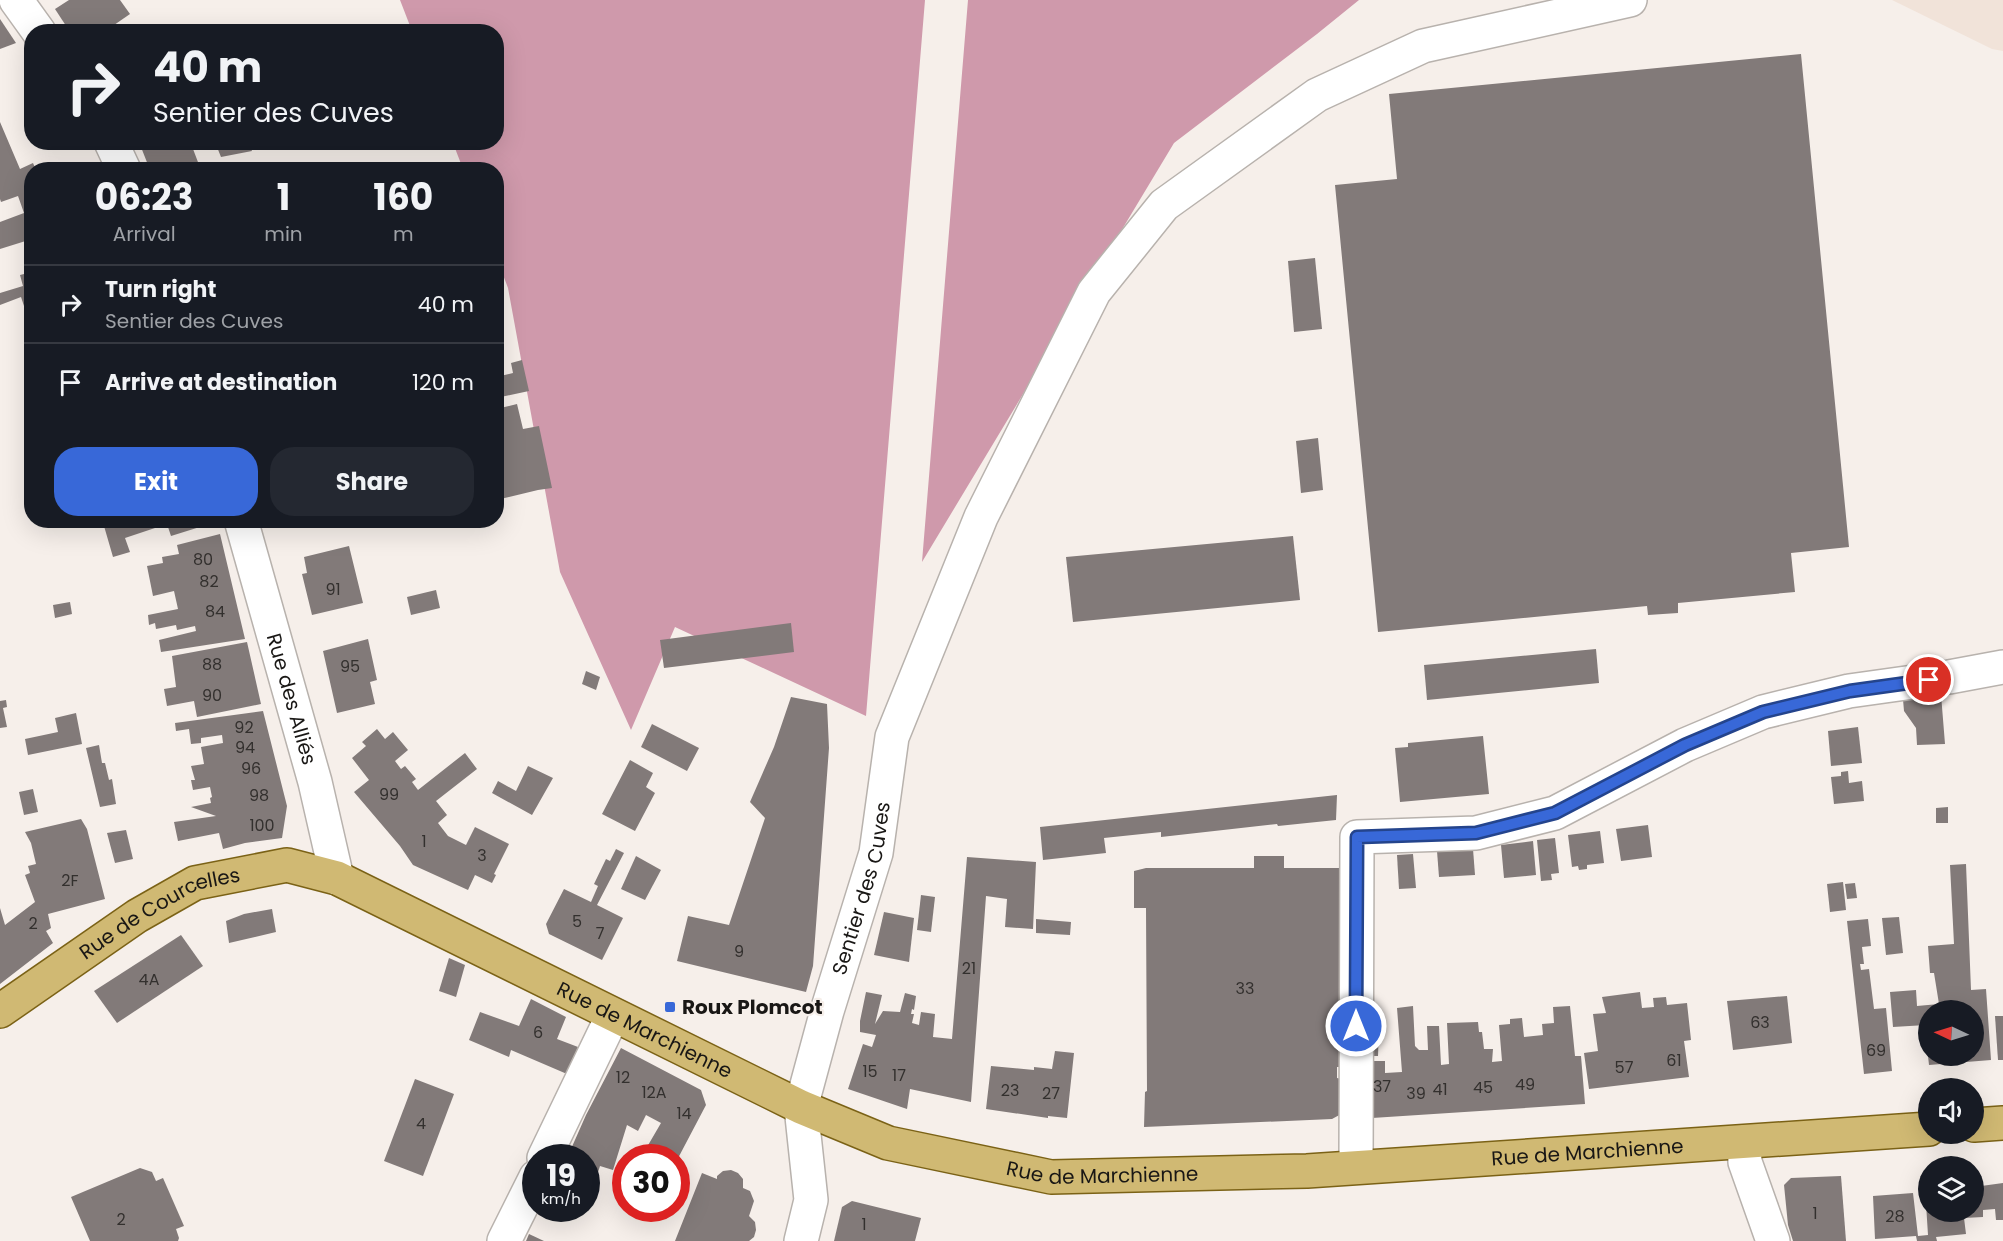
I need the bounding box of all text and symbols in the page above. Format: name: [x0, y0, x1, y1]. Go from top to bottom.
text: 40 m: [153, 38, 262, 97]
icon: right: [54, 48, 132, 126]
text: Sentier des Cuves: [153, 94, 394, 131]
text: 06:23: [95, 172, 194, 223]
text: 1: [277, 172, 290, 223]
text: 160: [373, 172, 433, 223]
text: Arrival: [113, 220, 176, 248]
text: min: [264, 220, 303, 248]
text: m: [393, 220, 414, 248]
text: Turn right: [105, 274, 216, 305]
icon: right: [54, 288, 87, 321]
text: 40 m: [418, 289, 474, 320]
text: Sentier des Cuves: [105, 307, 283, 335]
icon: arrive: [54, 366, 87, 399]
text: Arrive at destination: [105, 367, 337, 398]
text: 120 m: [412, 367, 474, 398]
button: Exit: [54, 447, 258, 516]
button: Share: [270, 447, 474, 516]
house number: 80: [193, 548, 213, 571]
house number: 82: [199, 570, 219, 593]
house number: 91: [325, 578, 341, 601]
house number: 84: [205, 600, 225, 623]
street label: Rue des Alliés: [260, 630, 323, 768]
house number: 88: [202, 653, 222, 676]
pin: [1903, 654, 1954, 705]
house number: 95: [340, 655, 360, 678]
icon: arrive: [1912, 663, 1945, 696]
house number: 90: [202, 684, 222, 707]
house number: 92: [234, 716, 254, 739]
house number: 94: [235, 736, 255, 759]
house number: 96: [241, 757, 261, 780]
house number: 99: [379, 783, 399, 806]
house number: 98: [249, 784, 269, 807]
street label: Sentier des Cuves: [825, 800, 897, 978]
house number: 100: [249, 814, 275, 837]
house number: 1: [421, 830, 427, 853]
house number: 3: [477, 844, 487, 867]
street label: Rue de Courcelles: [73, 861, 242, 966]
house number: 2F: [61, 869, 79, 892]
house number: 5: [572, 910, 582, 933]
house number: 2: [28, 912, 38, 935]
house number: 7: [596, 922, 605, 945]
house number: 9: [734, 940, 744, 963]
house number: 21: [962, 957, 976, 980]
house number: 4A: [139, 968, 160, 991]
street label: Rue de Marchienne: [552, 975, 737, 1085]
house number: 33: [1236, 977, 1254, 1000]
place label: Roux Plomcot: [682, 993, 823, 1021]
position arrow: [1324, 994, 1388, 1058]
marker: Roux Plomcot: [663, 1000, 677, 1014]
north arrow: [1918, 1000, 1984, 1066]
map controls: [1918, 1000, 1984, 1222]
house number: 63: [1750, 1011, 1770, 1034]
house number: 6: [533, 1021, 543, 1044]
house number: 69: [1866, 1039, 1886, 1062]
house number: 61: [1666, 1049, 1682, 1072]
house number: 57: [1615, 1056, 1634, 1079]
house number: 15: [862, 1060, 878, 1083]
house number: 17: [892, 1064, 906, 1087]
house number: 12: [616, 1066, 630, 1089]
house number: 49: [1515, 1073, 1535, 1096]
house number: 37: [1373, 1075, 1391, 1098]
house number: 45: [1473, 1076, 1493, 1099]
house number: 41: [1432, 1078, 1448, 1101]
button: sound: [1918, 1078, 1984, 1144]
house number: 23: [1001, 1079, 1019, 1102]
house number: 12A: [641, 1081, 667, 1104]
house number: 27: [1042, 1082, 1060, 1105]
house number: 39: [1406, 1082, 1426, 1105]
house number: 14: [676, 1102, 692, 1125]
house number: 4: [416, 1112, 426, 1135]
street label: Rue de Marchienne: [1490, 1132, 1684, 1173]
speed limit sign: 30: [612, 1144, 690, 1222]
text: 19: [546, 1154, 576, 1197]
street label: Rue de Marchienne: [1004, 1154, 1199, 1191]
button: layers: [1918, 1156, 1984, 1222]
text: km/h: [541, 1188, 581, 1209]
house number: 1: [1812, 1202, 1818, 1225]
house number: 28: [1885, 1205, 1905, 1228]
house number: 2: [116, 1208, 126, 1231]
house number: 1: [861, 1213, 867, 1236]

